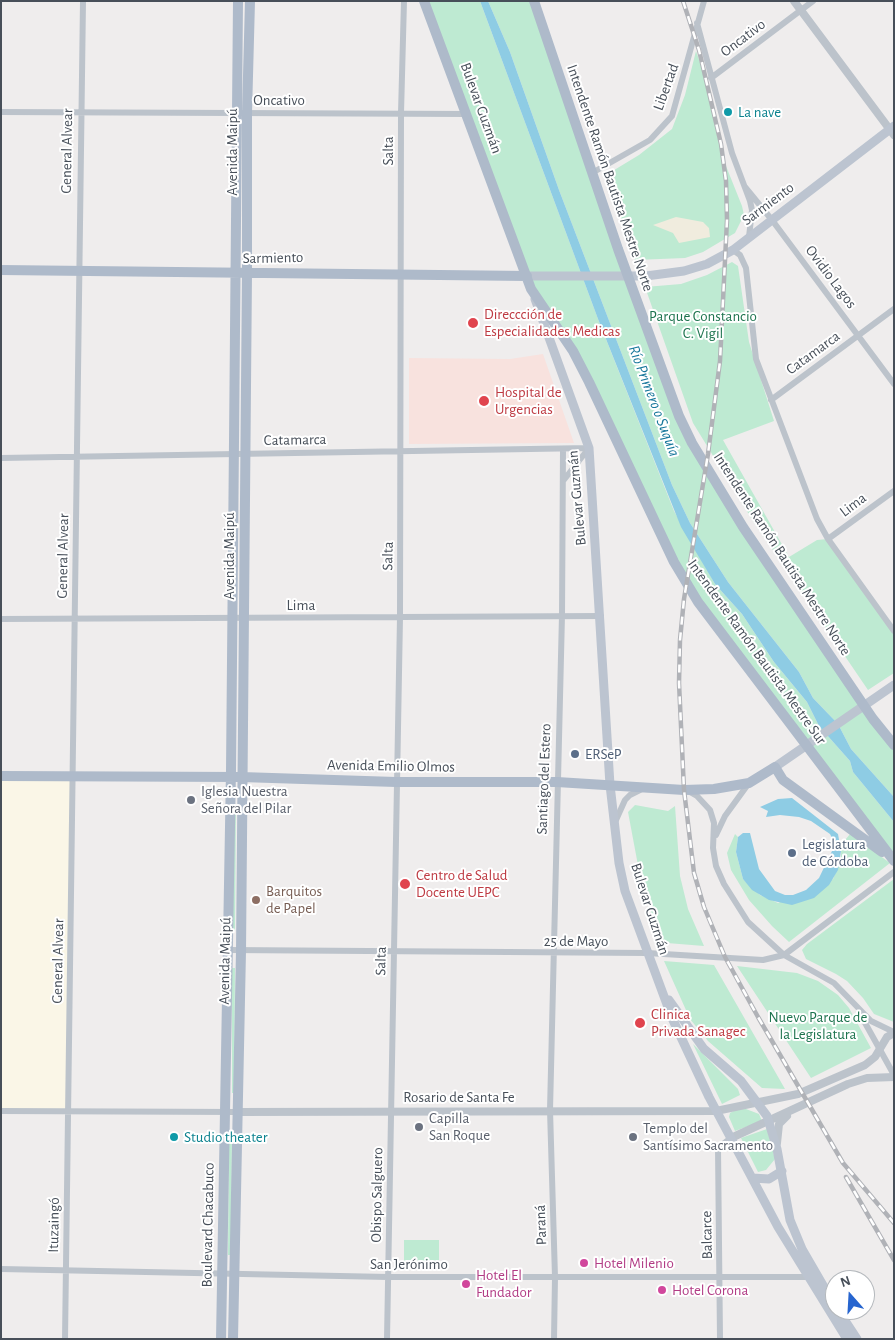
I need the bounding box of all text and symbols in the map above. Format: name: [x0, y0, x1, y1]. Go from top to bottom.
street label: Oncativo: [717, 15, 769, 61]
street label: Bulevar Guzmán: [456, 60, 506, 156]
street label: Libertad: [649, 61, 683, 113]
street label: Intendente Ramón Bautista Mestre Norte: [563, 62, 657, 294]
street label: Oncativo: [253, 91, 305, 109]
place label: La nave: [738, 103, 781, 121]
marker: La nave: [722, 106, 734, 118]
street label: General Alvear: [57, 108, 77, 194]
street label: Avenida Maipú: [223, 108, 241, 196]
street label: Salta: [379, 136, 397, 166]
street label: Sarmiento: [738, 179, 798, 229]
street label: Ovidio Lagos: [802, 242, 860, 312]
street label: Sarmiento: [243, 248, 303, 268]
place label: Direccción de Especialidades Medicas: [484, 305, 620, 340]
park label: Parque Constancio C. Vigil: [649, 307, 757, 342]
marker: Direccción de Especialidades Medicas: [466, 316, 480, 330]
street label: Catamarca: [782, 327, 844, 379]
water label: Río Primero o Suquía: [624, 343, 684, 459]
place label: Hospital de Urgencias: [495, 383, 562, 418]
marker: Hospital de Urgencias: [477, 394, 491, 408]
street label: Catamarca: [264, 430, 326, 450]
street label: Intendente Ramón Bautista Mestre Norte: [709, 449, 855, 659]
street label: Bulevar Guzmán: [564, 450, 590, 546]
street label: Lima: [836, 489, 870, 521]
street label: Avenida Maipú: [220, 512, 238, 600]
street label: General Alvear: [53, 513, 73, 599]
street label: Salta: [379, 541, 397, 571]
street label: Intendente Ramón Bautista Mestre Sur: [684, 556, 830, 748]
street label: Lima: [287, 596, 315, 614]
street label: Santiago del Estero: [533, 723, 555, 835]
place label: ERSeP: [585, 745, 622, 763]
marker: ERSeP: [569, 748, 581, 760]
street label: Avenida Emilio Olmos: [327, 756, 455, 776]
place label: Iglesia Nuestra Señora del Pilar: [201, 782, 291, 817]
marker: Iglesia Nuestra Señora del Pilar: [185, 794, 197, 806]
place label: Legislatura de Córdoba: [802, 835, 868, 870]
marker: Legislatura de Córdoba: [786, 847, 798, 859]
street label: Bulevar Guzmán: [627, 861, 673, 957]
place label: Centro de Salud Docente UEPC: [416, 866, 508, 901]
marker: Centro de Salud Docente UEPC: [398, 877, 412, 891]
place label: Barquitos de Papel: [266, 882, 322, 917]
marker: Barquitos de Papel: [250, 894, 262, 906]
street label: Avenida Maipú: [215, 917, 235, 1005]
street label: General Alvear: [48, 918, 68, 1004]
street label: 25 de Mayo: [544, 932, 608, 950]
street label: Salta: [372, 946, 390, 976]
place label: Clinica Privada Sanagec: [651, 1005, 745, 1040]
park label: Nuevo Parque de la Legislatura: [769, 1008, 867, 1043]
marker: Clinica Privada Sanagec: [633, 1016, 647, 1030]
street label: Rosario de Santa Fe: [403, 1088, 515, 1106]
place label: Capilla San Roque: [429, 1109, 490, 1144]
place label: Templo del Santísimo Sacramento: [643, 1119, 773, 1154]
marker: Capilla San Roque: [413, 1121, 425, 1133]
place label: Studio theater: [184, 1128, 268, 1146]
marker: Studio theater: [168, 1131, 180, 1143]
marker: Templo del Santísimo Sacramento: [627, 1131, 639, 1143]
street label: Obispo Salguero: [367, 1147, 387, 1243]
street label: Boulevard Chacabuco: [198, 1162, 218, 1288]
street label: Ituzaingó: [45, 1197, 63, 1253]
street label: Paraná: [531, 1205, 551, 1245]
street label: Balcarce: [698, 1211, 716, 1259]
place label: Hotel Milenio: [594, 1254, 674, 1272]
street label: San Jerónimo: [370, 1255, 448, 1273]
marker: Hotel Milenio: [578, 1257, 590, 1269]
place label: Hotel El Fundador: [476, 1266, 532, 1301]
north arrow: [825, 1270, 875, 1320]
text: N: [839, 1274, 852, 1290]
marker: Hotel El Fundador: [460, 1278, 472, 1290]
place label: Hotel Corona: [672, 1281, 748, 1299]
marker: Hotel Corona: [656, 1284, 668, 1296]

